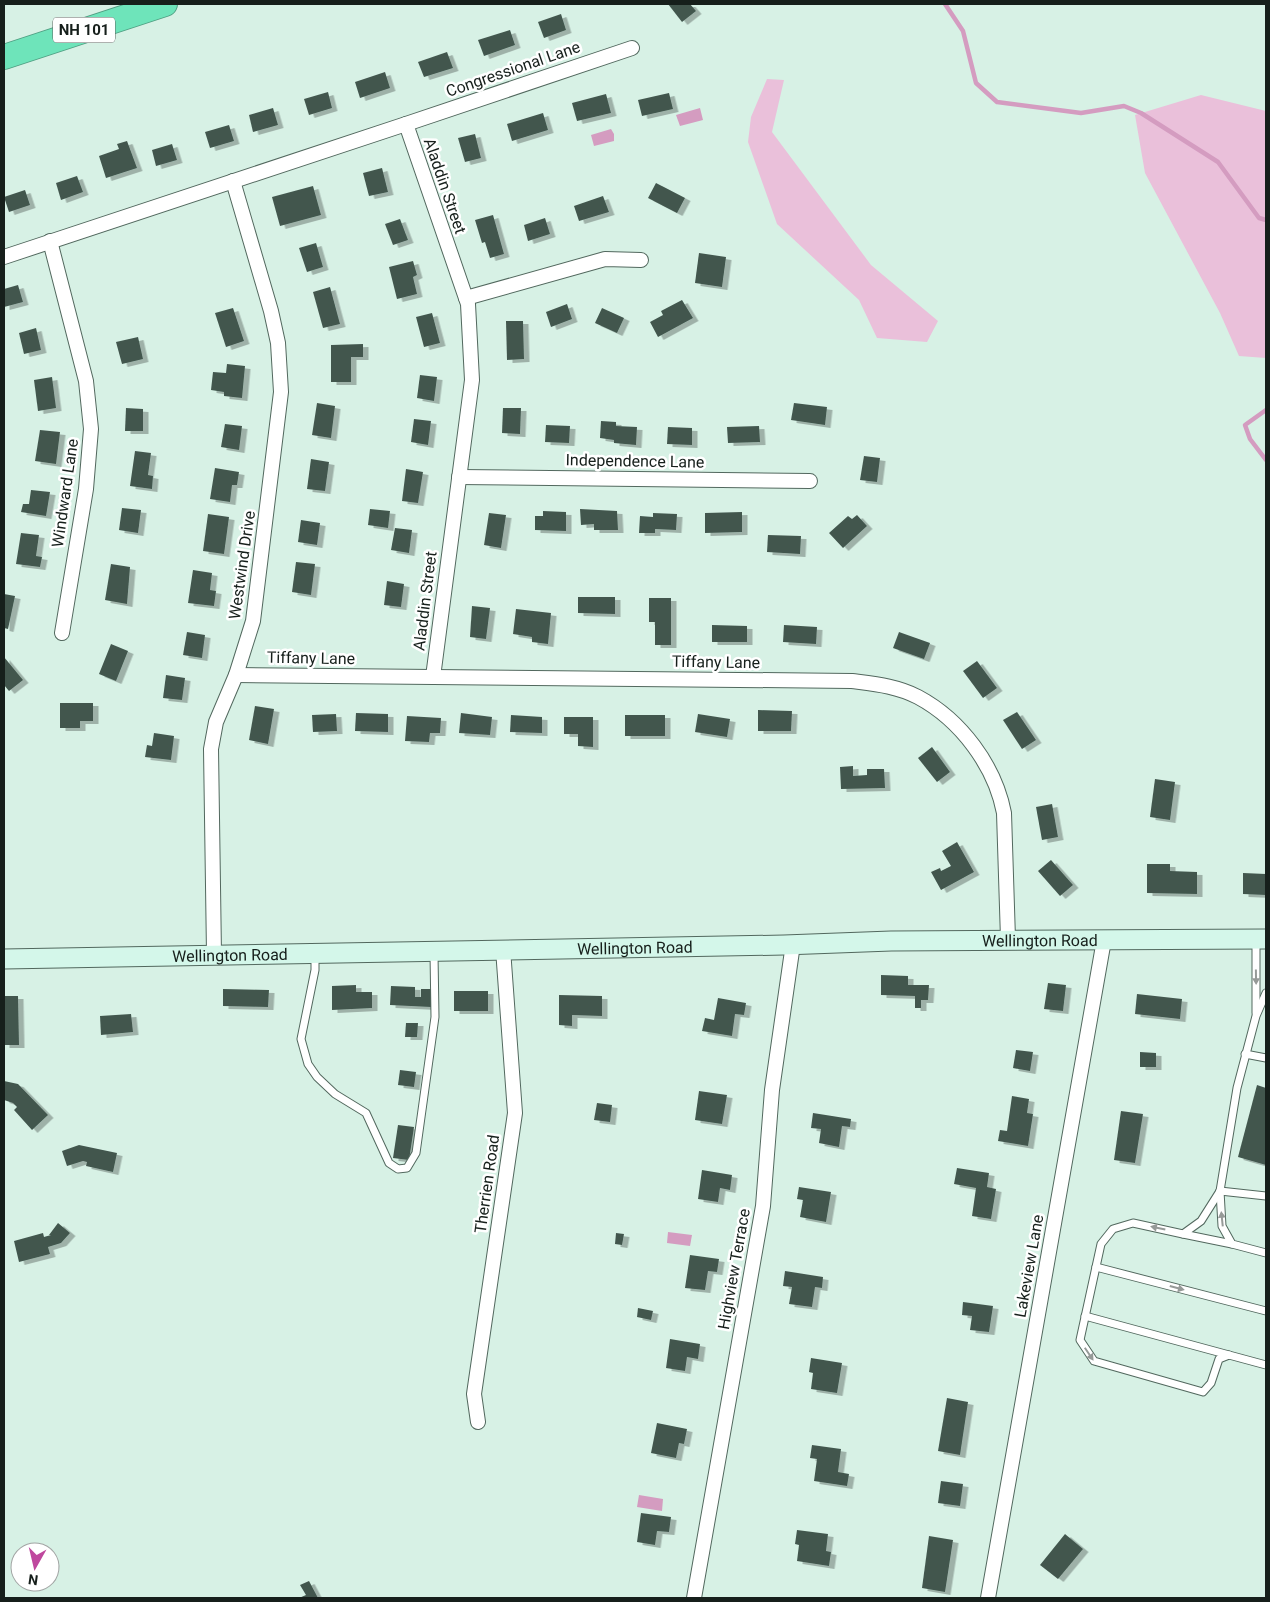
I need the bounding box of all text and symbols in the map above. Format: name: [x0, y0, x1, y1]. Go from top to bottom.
road number: NH 101: [53, 18, 115, 42]
street label: Congressional Lane: [443, 37, 583, 101]
street label: Aladdin Street: [420, 136, 470, 236]
street label: Windward Lane: [48, 437, 82, 549]
street label: Independence Lane: [565, 450, 705, 472]
street label: Westwind Drive: [225, 509, 259, 621]
street label: Aladdin Street: [409, 550, 441, 652]
street label: Tiffany Lane: [267, 648, 355, 668]
street label: Tiffany Lane: [672, 652, 760, 672]
street label: Wellington Road: [982, 930, 1098, 950]
street label: Wellington Road: [577, 937, 693, 958]
street label: Wellington Road: [172, 944, 288, 965]
one-way arrow: [1252, 970, 1260, 986]
street label: Therrien Road: [471, 1133, 503, 1235]
street label: Highview Terrace: [714, 1207, 754, 1331]
one-way arrow: [1218, 1210, 1226, 1226]
street label: Lakeview Lane: [1011, 1213, 1047, 1319]
one-way arrow: [1150, 1224, 1165, 1232]
one-way arrow: [1169, 1284, 1184, 1292]
one-way arrow: [1084, 1347, 1093, 1360]
north arrow: [10, 1542, 60, 1592]
text: N: [27, 1571, 39, 1588]

